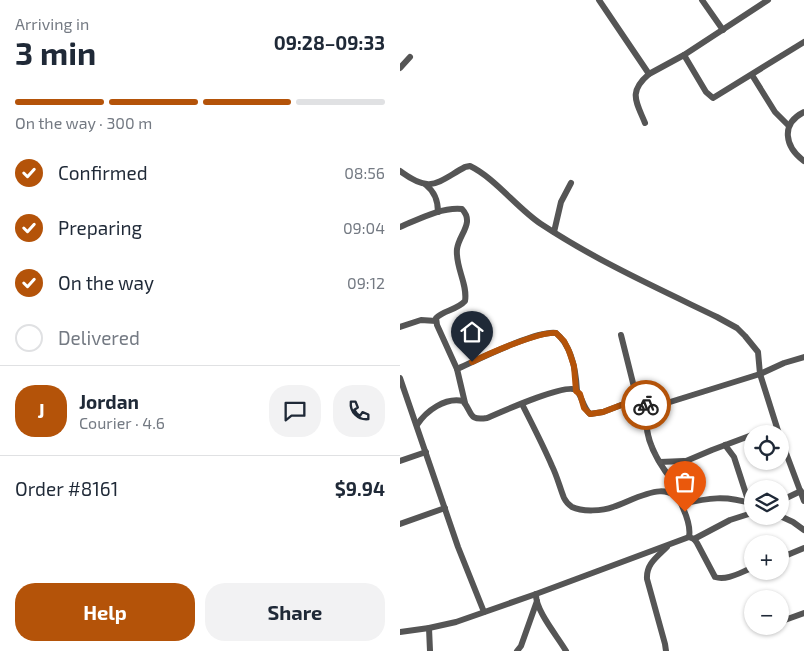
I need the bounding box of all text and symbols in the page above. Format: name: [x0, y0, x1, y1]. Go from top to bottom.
text: Arriving in: [15, 14, 89, 33]
text: 09:28–09:33: [274, 31, 385, 54]
text: 3 min: [15, 33, 96, 71]
text: On the way · 300 m: [15, 113, 152, 132]
icon: check: [15, 159, 43, 187]
text: Confirmed: [58, 161, 148, 184]
text: 08:56: [344, 163, 385, 182]
icon: check: [15, 214, 43, 242]
text: Preparing: [58, 216, 142, 239]
text: 09:04: [343, 218, 385, 237]
icon: check: [15, 269, 43, 297]
text: On the way: [58, 271, 154, 294]
text: 09:12: [347, 273, 385, 292]
pin: [451, 311, 493, 362]
icon: home: [458, 318, 486, 346]
text: Delivered: [58, 326, 140, 349]
courier: [621, 380, 671, 430]
button: chat: [269, 385, 321, 437]
button: phone: [333, 385, 385, 437]
text: Jordan: [79, 390, 139, 413]
icon: bike: [632, 391, 660, 419]
text: J: [37, 399, 45, 422]
text: Courier · 4.6: [79, 413, 165, 432]
map controls: [744, 425, 789, 635]
button: locate: [744, 425, 789, 470]
pin: [664, 461, 706, 512]
icon: bag: [671, 468, 699, 496]
text: Order #8161: [15, 477, 118, 500]
text: $9.94: [335, 477, 385, 500]
button: layers: [744, 480, 789, 525]
button: +: [744, 535, 789, 580]
button: Help: [15, 583, 195, 641]
button: Share: [205, 583, 385, 641]
button: −: [744, 590, 789, 635]

